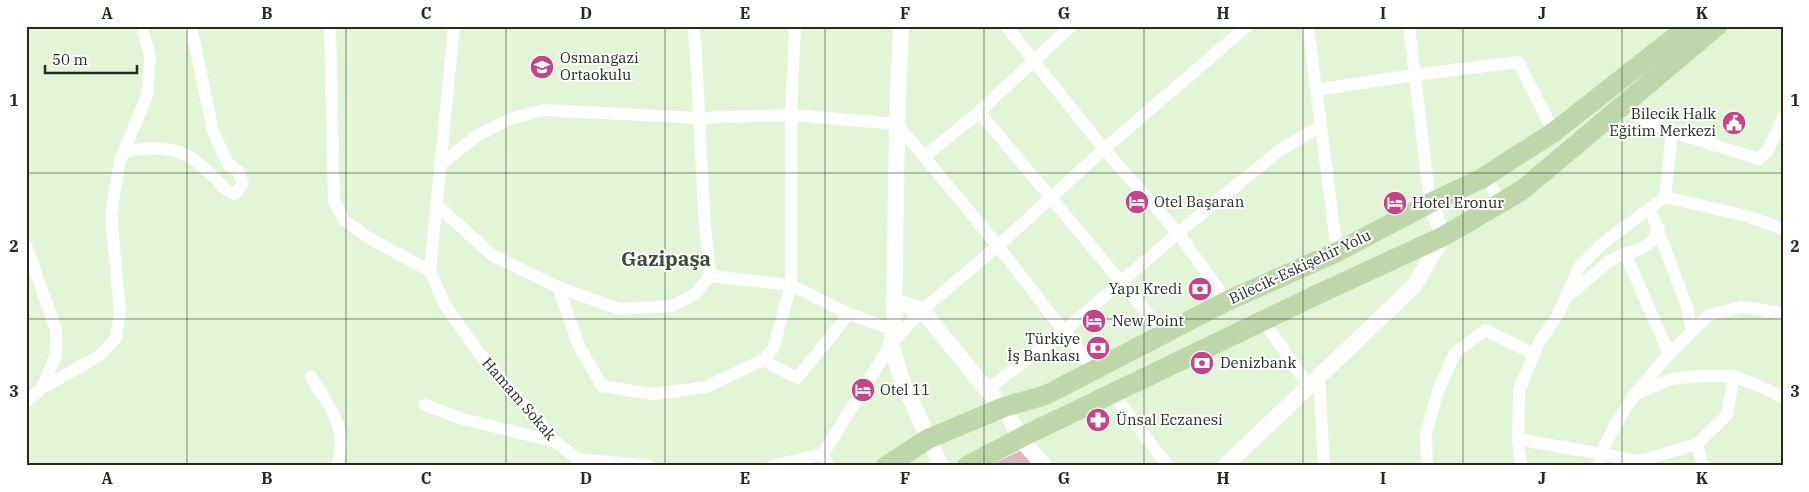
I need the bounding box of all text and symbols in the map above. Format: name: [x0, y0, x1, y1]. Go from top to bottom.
text: A: [101, 3, 113, 23]
text: B: [261, 3, 273, 23]
text: C: [421, 3, 431, 23]
text: D: [580, 3, 592, 23]
text: E: [740, 3, 750, 23]
text: F: [900, 3, 910, 23]
text: G: [1058, 3, 1070, 23]
text: H: [1217, 3, 1230, 23]
text: I: [1380, 3, 1386, 23]
text: J: [1538, 3, 1546, 23]
text: K: [1696, 3, 1709, 23]
scale bar: [45, 42, 138, 74]
place label: Osmangazi Ortaokulu: [560, 48, 639, 84]
text: 50 m: [52, 50, 88, 69]
school or university icon: Osmangazi Ortaokulu: [529, 54, 555, 80]
text: 1: [9, 90, 19, 110]
text: 1: [1790, 90, 1800, 110]
place label: Bilecik Halk Eğitim Merkezi: [1609, 104, 1716, 140]
public building icon: Bilecik Halk Eğitim Merkezi: [1721, 110, 1747, 136]
hotel icon: Otel Başaran: [1124, 189, 1150, 215]
hotel icon: Hotel Eronur: [1382, 190, 1408, 216]
place label: Otel Başaran: [1154, 192, 1245, 211]
place label: Hotel Eronur: [1412, 193, 1504, 212]
street label: Bilecik-Eskişehir Yolu: [1226, 225, 1374, 308]
text: 2: [9, 236, 19, 256]
text: 2: [1790, 236, 1800, 256]
district label: Gazipaşa: [621, 245, 711, 272]
bank icon: Yapı Kredi: [1187, 276, 1213, 302]
place label: Yapı Kredi: [1109, 279, 1182, 298]
hotel icon: New Point: [1081, 308, 1107, 334]
place label: New Point: [1112, 311, 1184, 330]
place label: Türkiye İş Bankası: [1007, 329, 1080, 365]
bank icon: Türkiye İş Bankası: [1085, 335, 1111, 361]
bank icon: Denizbank: [1189, 350, 1215, 376]
street label: Hamam Sokak: [478, 353, 561, 444]
place label: Denizbank: [1220, 353, 1296, 372]
hotel icon: Otel 11: [850, 377, 876, 403]
place label: Otel 11: [880, 380, 930, 399]
text: 3: [9, 381, 19, 401]
text: 3: [1790, 381, 1800, 401]
pharmacy icon: Ünsal Eczanesi: [1085, 407, 1111, 433]
place label: Ünsal Eczanesi: [1116, 410, 1223, 429]
text: A: [101, 468, 113, 488]
text: B: [261, 468, 273, 488]
text: C: [421, 468, 431, 488]
text: D: [580, 468, 592, 488]
text: E: [740, 468, 750, 488]
text: F: [900, 468, 910, 488]
text: G: [1058, 468, 1070, 488]
text: H: [1217, 468, 1230, 488]
text: I: [1380, 468, 1386, 488]
text: J: [1538, 468, 1546, 488]
text: K: [1696, 468, 1709, 488]

